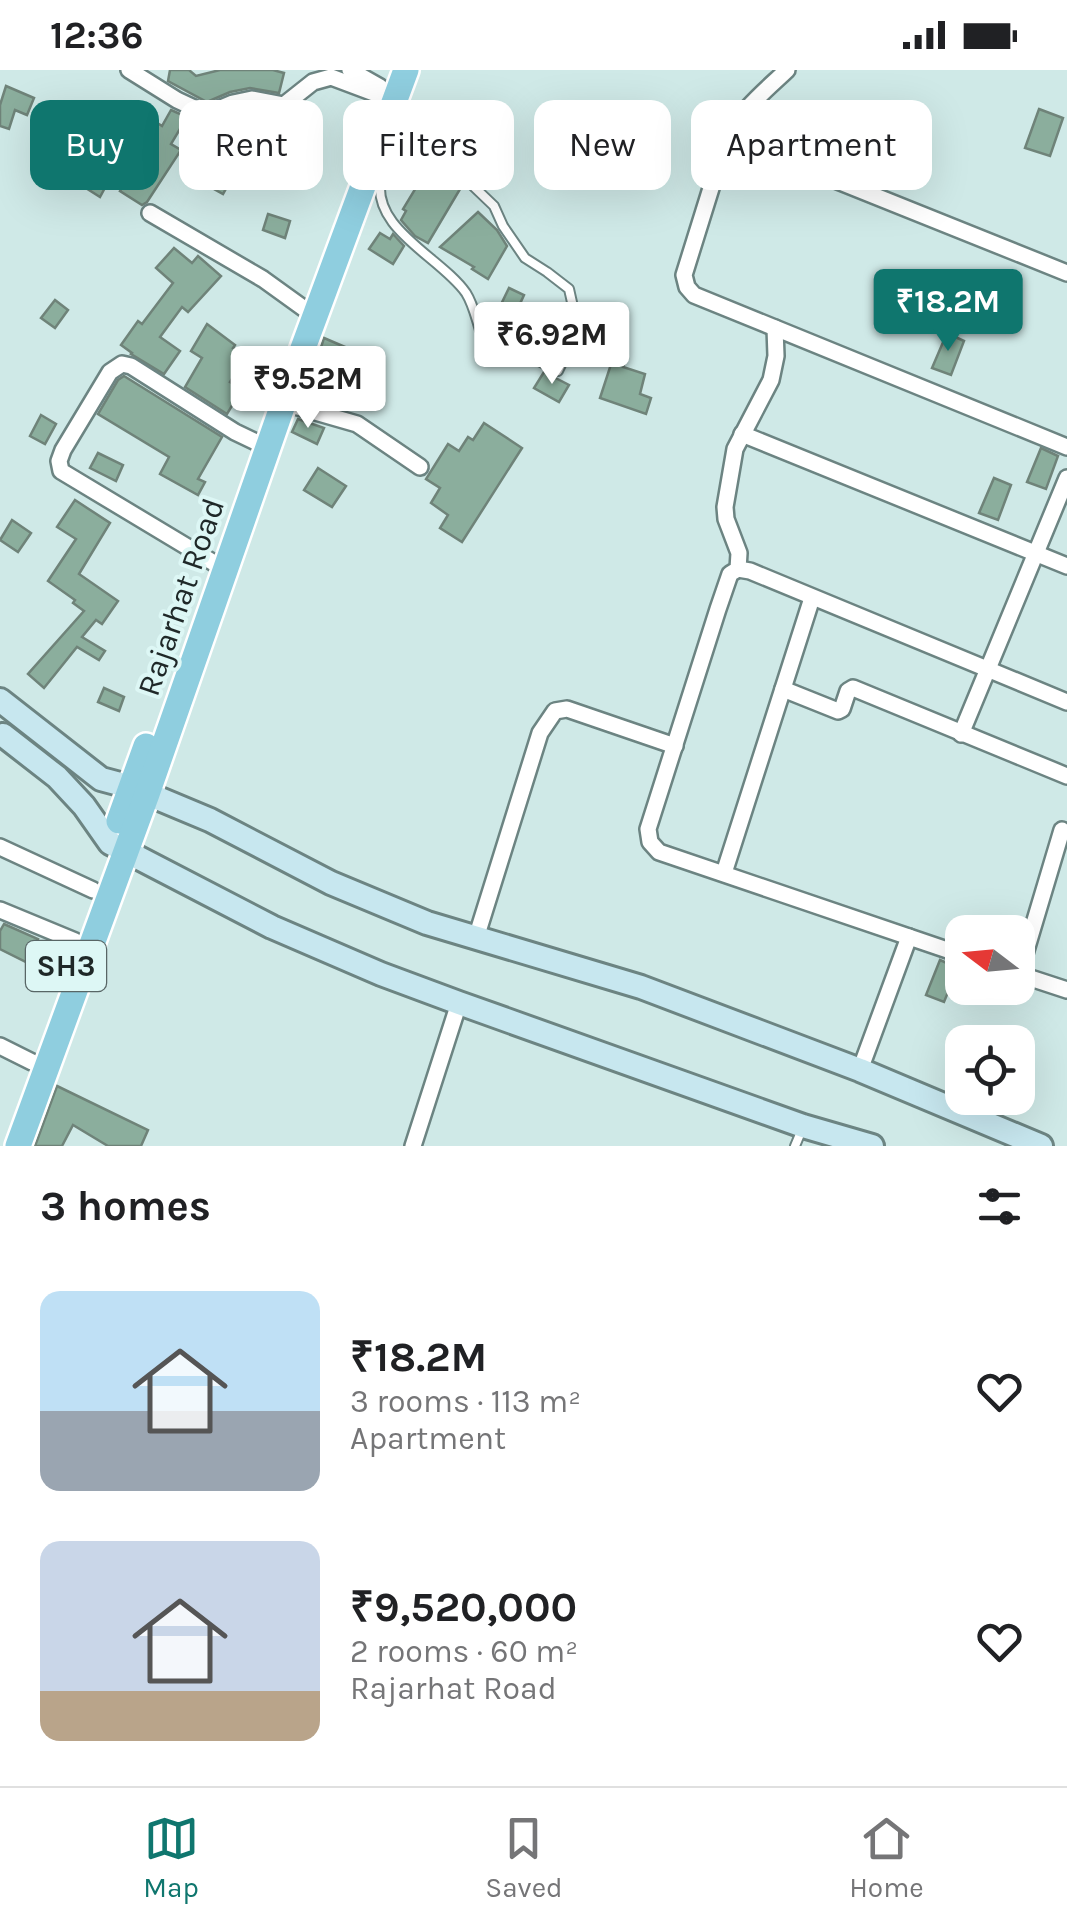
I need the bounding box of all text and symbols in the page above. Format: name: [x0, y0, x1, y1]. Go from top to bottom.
text: 12:36: [50, 13, 143, 58]
chip: Buy: [30, 100, 159, 190]
chip: Rent: [179, 100, 323, 190]
chip: Filters: [343, 100, 514, 190]
chip: New: [534, 100, 671, 190]
chip: Apartment: [691, 100, 932, 190]
pin: ₹18.2M: [867, 269, 1029, 354]
text: ₹18.2M: [896, 283, 1000, 320]
pin: ₹6.92M: [471, 302, 633, 387]
text: ₹6.92M: [496, 316, 608, 353]
pin: ₹9.52M: [227, 346, 389, 431]
text: ₹9.52M: [253, 360, 363, 397]
street label: Rajarhat Road: [130, 493, 232, 701]
north arrow: [945, 915, 1035, 1005]
map controls: [945, 915, 1035, 1115]
road number: SH3: [26, 941, 106, 991]
button: locate: [945, 1025, 1035, 1115]
icon: filters: [972, 1179, 1027, 1234]
text: 3 homes: [40, 1181, 211, 1231]
icon: home: [120, 1331, 240, 1451]
text: ₹18.2M: [350, 1332, 487, 1382]
icon: heart: [972, 1364, 1027, 1419]
text: 3 rooms · 113 m²: [350, 1383, 581, 1420]
text: Apartment: [350, 1420, 506, 1457]
icon: home: [120, 1581, 240, 1701]
text: ₹9,520,000: [350, 1582, 577, 1632]
icon: heart: [972, 1614, 1027, 1669]
text: 2 rooms · 60 m²: [350, 1633, 578, 1670]
text: Rajarhat Road: [350, 1670, 557, 1707]
tab: Map: [143, 1811, 199, 1904]
tab: Saved: [485, 1811, 563, 1904]
tab: Home: [849, 1811, 924, 1904]

